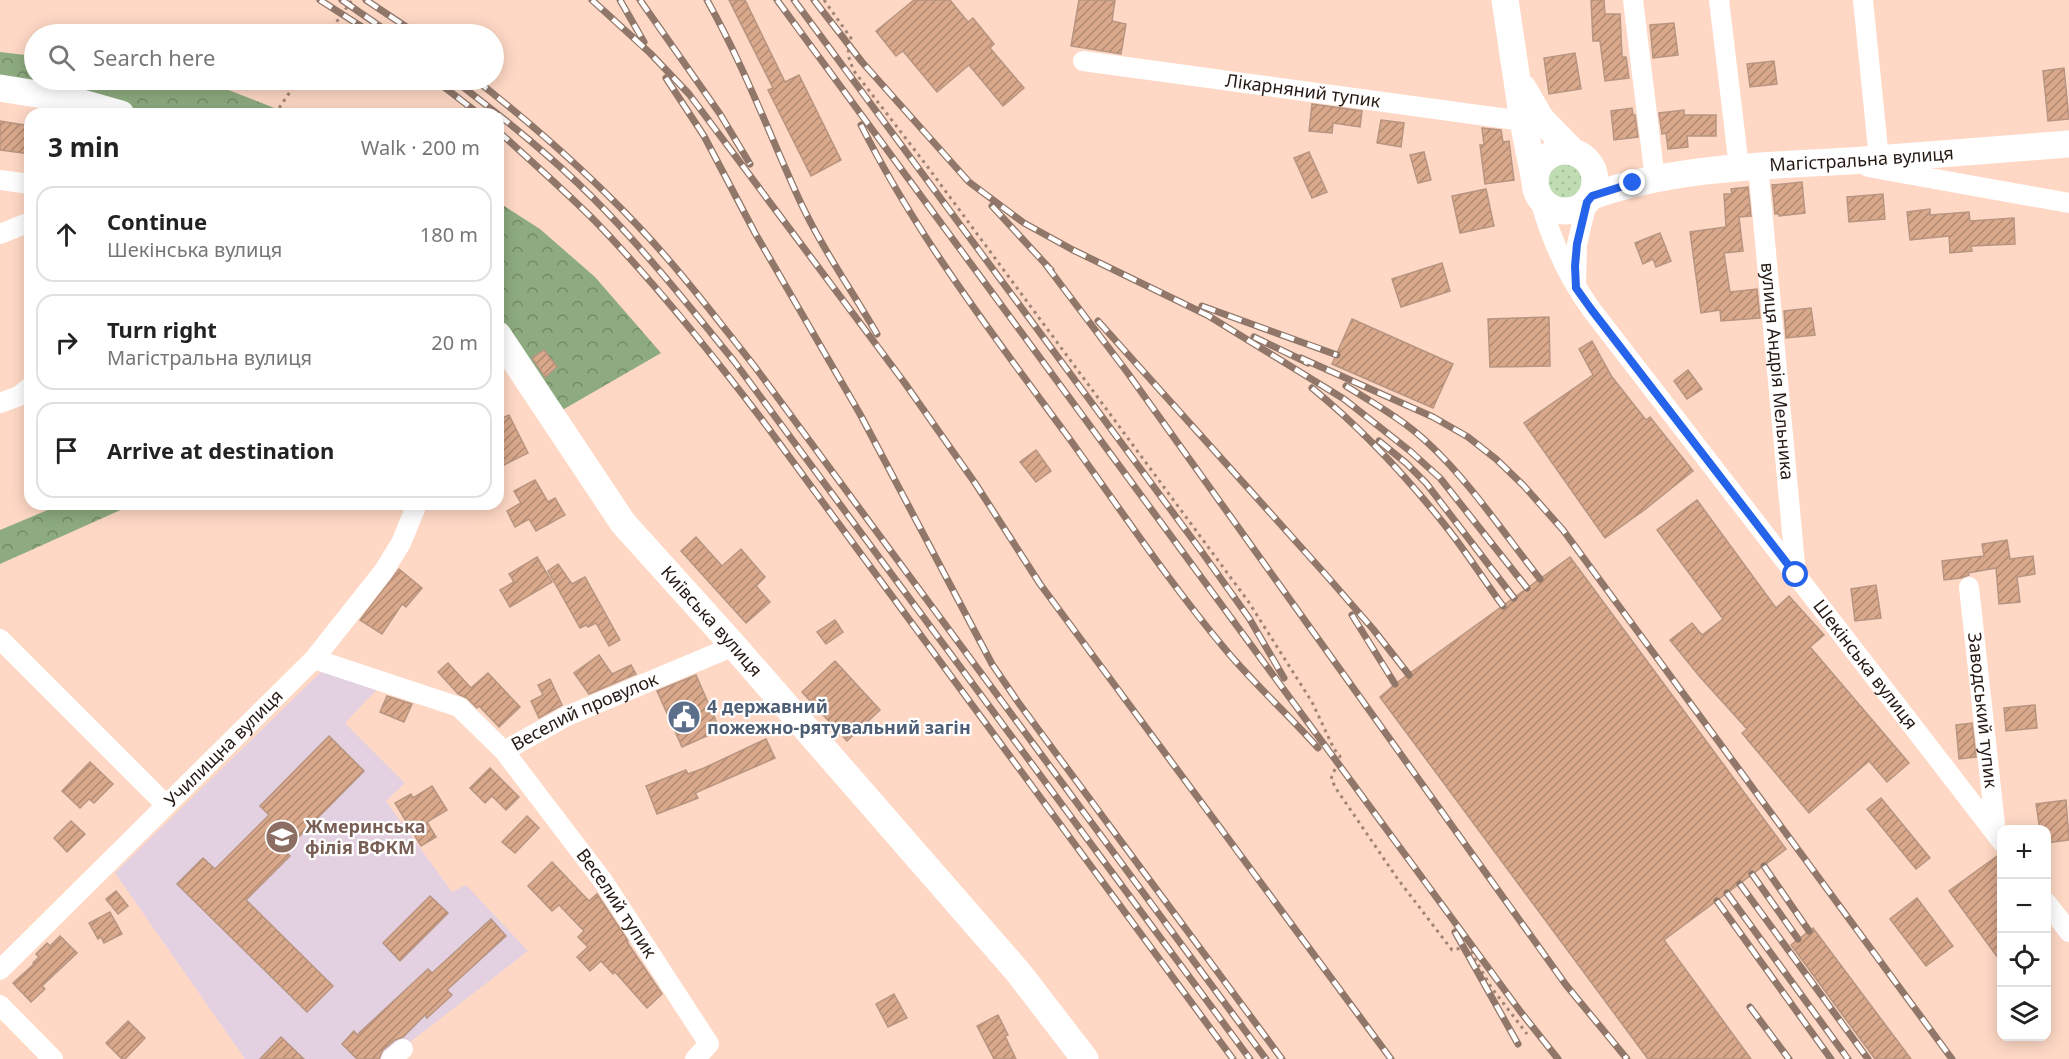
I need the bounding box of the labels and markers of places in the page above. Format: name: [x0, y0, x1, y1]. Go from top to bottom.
place label: 4 державний пожежно-рятувальний загін: [707, 694, 971, 739]
public building icon: 4 державний пожежно-рятувальний загін: [666, 699, 702, 735]
place label: Жмеринська філія ВФКМ: [305, 814, 425, 859]
school or university icon: Жмеринська філія ВФКМ: [264, 819, 300, 855]

